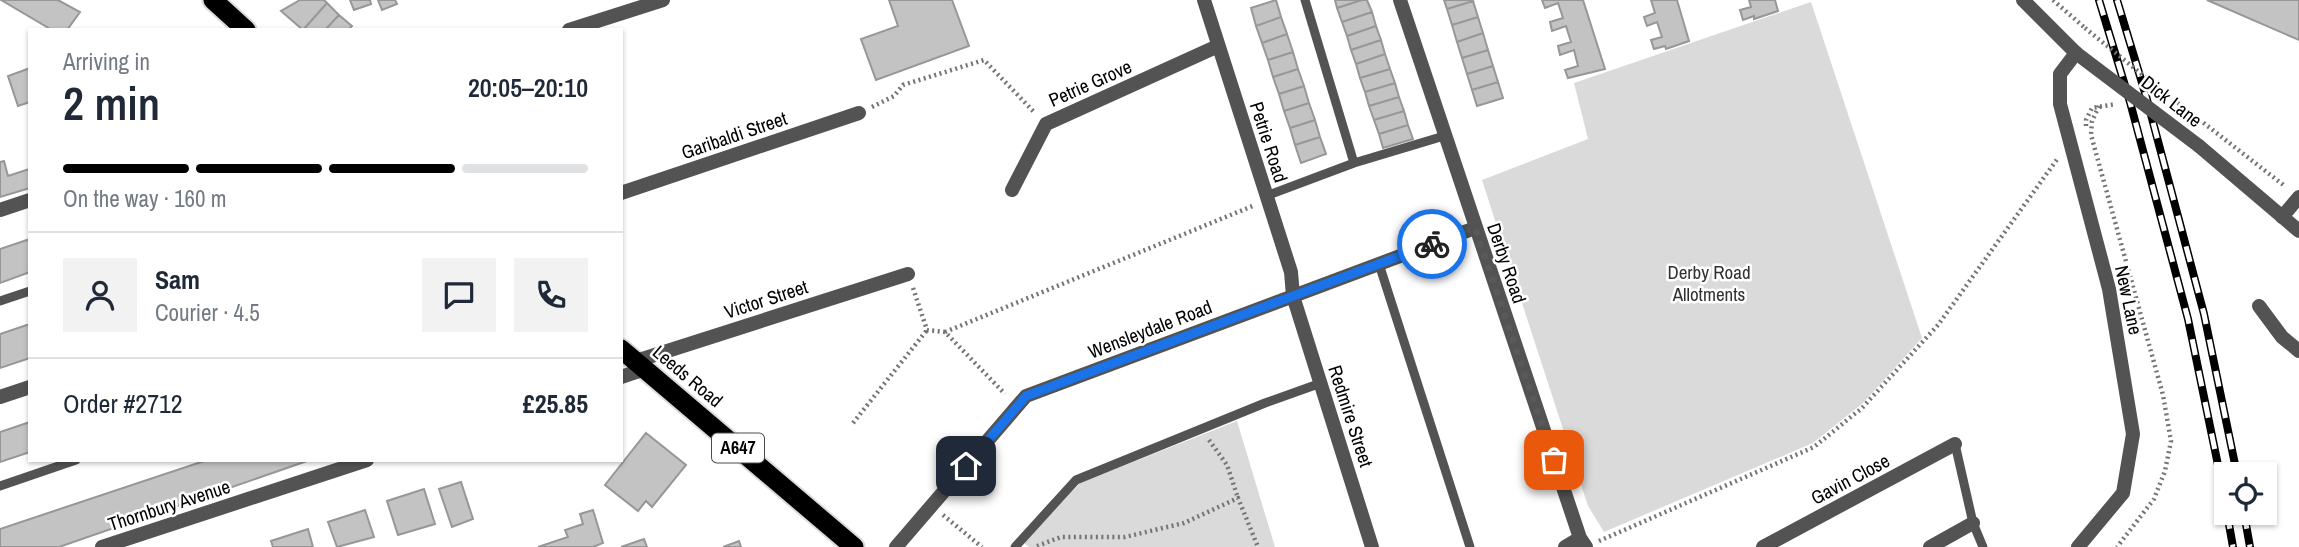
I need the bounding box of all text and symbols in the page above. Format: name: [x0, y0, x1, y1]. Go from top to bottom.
text: Arriving in: [63, 46, 150, 77]
street label: Petrie Grove: [1044, 53, 1136, 113]
street label: Dick Lane: [2136, 69, 2208, 133]
text: 20:05–20:10: [468, 70, 588, 105]
text: 2 min: [63, 72, 160, 134]
street label: Petrie Road: [1244, 98, 1294, 186]
street label: Garibaldi Street: [678, 105, 791, 165]
text: On the way · 160 m: [63, 183, 227, 214]
courier: [1397, 209, 1467, 279]
street label: Derby Road: [1481, 219, 1533, 307]
icon: bike: [1413, 225, 1451, 263]
button: person: [63, 258, 137, 332]
button: chat: [422, 258, 496, 332]
button: phone: [514, 258, 588, 332]
park label: Derby Road Allotments: [1667, 259, 1751, 307]
text: Sam: [155, 262, 200, 297]
street label: New Lane: [2109, 263, 2149, 337]
street label: Victor Street: [721, 273, 812, 325]
street label: Wensleydale Road: [1084, 293, 1216, 365]
text: Courier · 4.5: [155, 297, 260, 328]
street label: Leeds Road: [647, 339, 729, 413]
street label: Redmire Street: [1322, 362, 1380, 471]
text: Order #2712: [63, 386, 183, 421]
text: £25.85: [523, 386, 588, 421]
pin: [1524, 430, 1584, 490]
road number: A647: [712, 434, 764, 462]
pin: [936, 436, 996, 496]
icon: bag: [1535, 441, 1573, 479]
icon: home: [947, 447, 985, 485]
street label: Gavin Close: [1806, 447, 1894, 511]
map controls: [2214, 462, 2277, 525]
button: locate: [2214, 462, 2277, 525]
street label: Thornbury Avenue: [105, 473, 233, 537]

